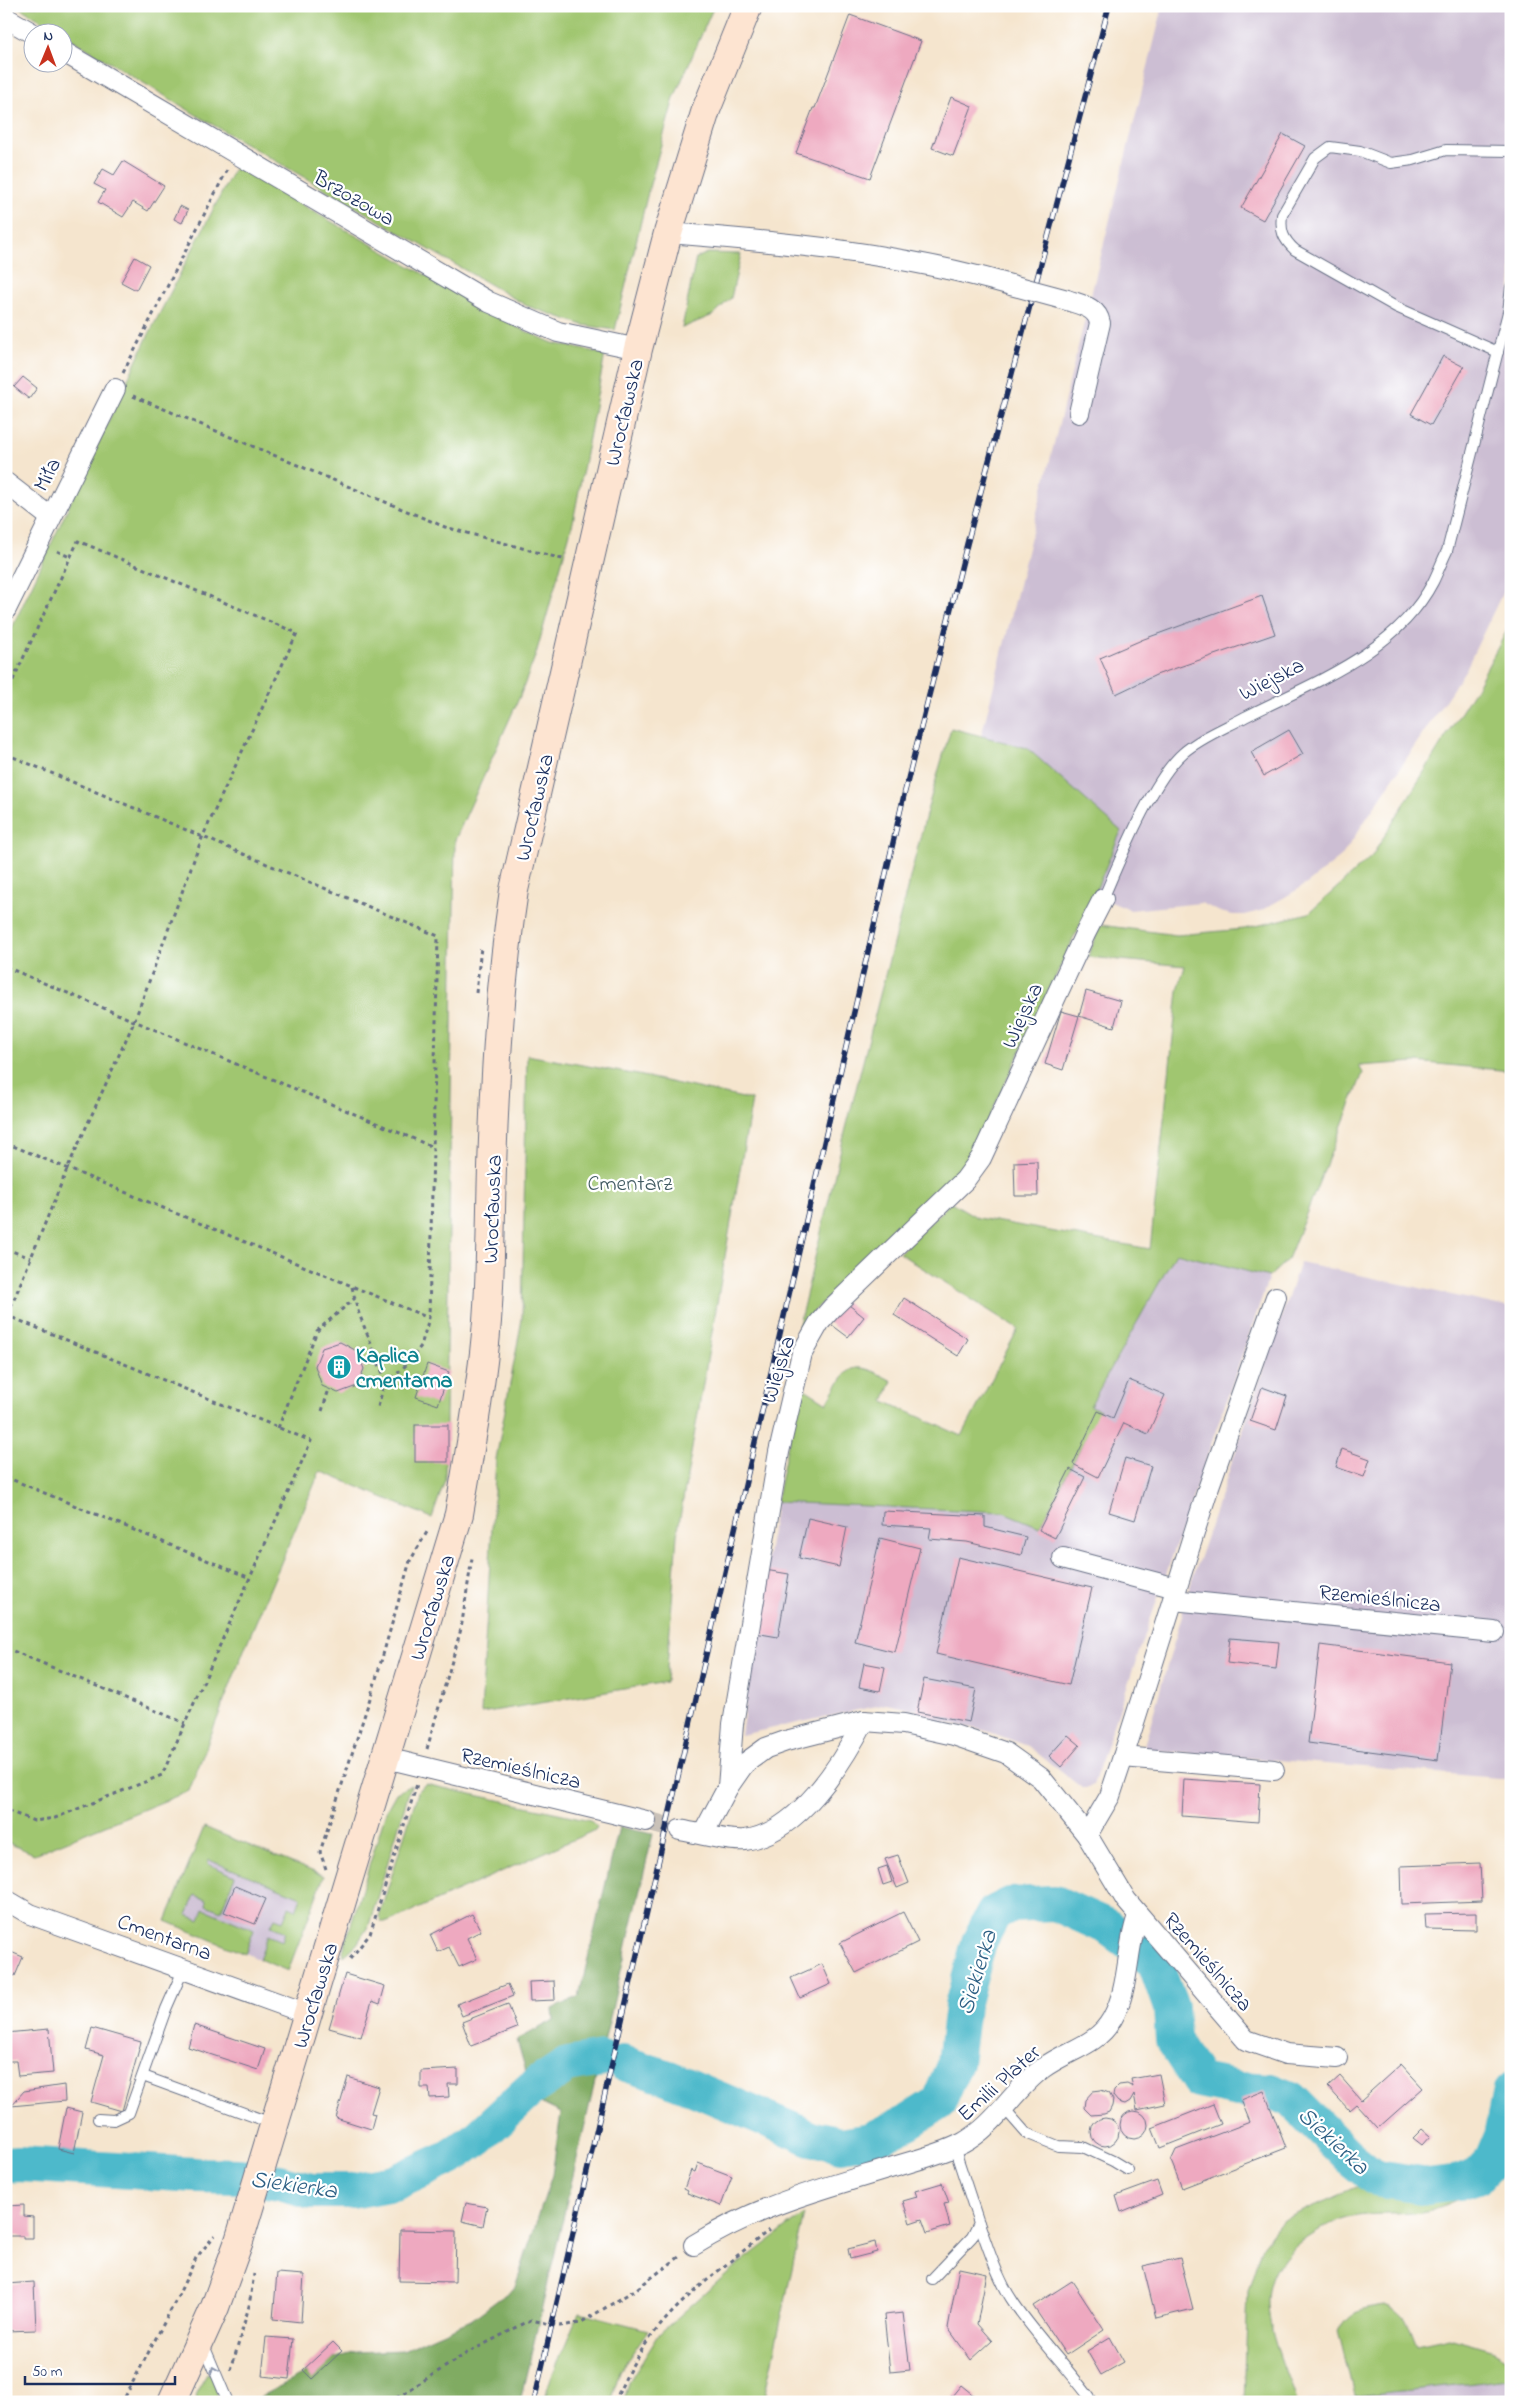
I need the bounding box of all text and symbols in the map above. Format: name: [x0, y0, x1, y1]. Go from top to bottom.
north arrow: [22, 22, 72, 72]
text: N: [43, 26, 53, 47]
street label: Brzozowa: [306, 163, 400, 236]
street label: Wrocławska: [598, 356, 654, 469]
street label: Miła: [27, 453, 71, 498]
street label: Wiejska: [1234, 651, 1310, 711]
street label: Wrocławska: [508, 751, 564, 864]
street label: Wiejska: [995, 978, 1053, 1054]
street label: Wrocławska: [476, 1154, 512, 1264]
park label: Cmentarz: [587, 1169, 673, 1201]
street label: Wiejska: [754, 1332, 805, 1408]
place label: Kaplica cmentarna: [356, 1341, 452, 1398]
building icon: Kaplica cmentarna: [326, 1354, 352, 1380]
street label: Wrocławska: [403, 1551, 465, 1665]
street label: Rzemieślnicza: [1317, 1578, 1442, 1622]
street label: Rzemieślnicza: [457, 1741, 584, 1799]
street label: Rzemieślnicza: [1154, 1906, 1259, 2020]
street label: Cmentarna: [112, 1907, 216, 1971]
water label: Siekierka: [949, 1925, 1008, 2019]
street label: Wrocławska: [286, 1939, 348, 2053]
street label: Emilii Plater: [951, 2038, 1049, 2130]
water label: Siekierka: [1289, 2099, 1377, 2185]
water label: Siekierka: [248, 2163, 340, 2210]
scale bar: [25, 2353, 175, 2385]
text: 50 m: [32, 2361, 63, 2383]
one-way arrow: [210, 2366, 221, 2375]

